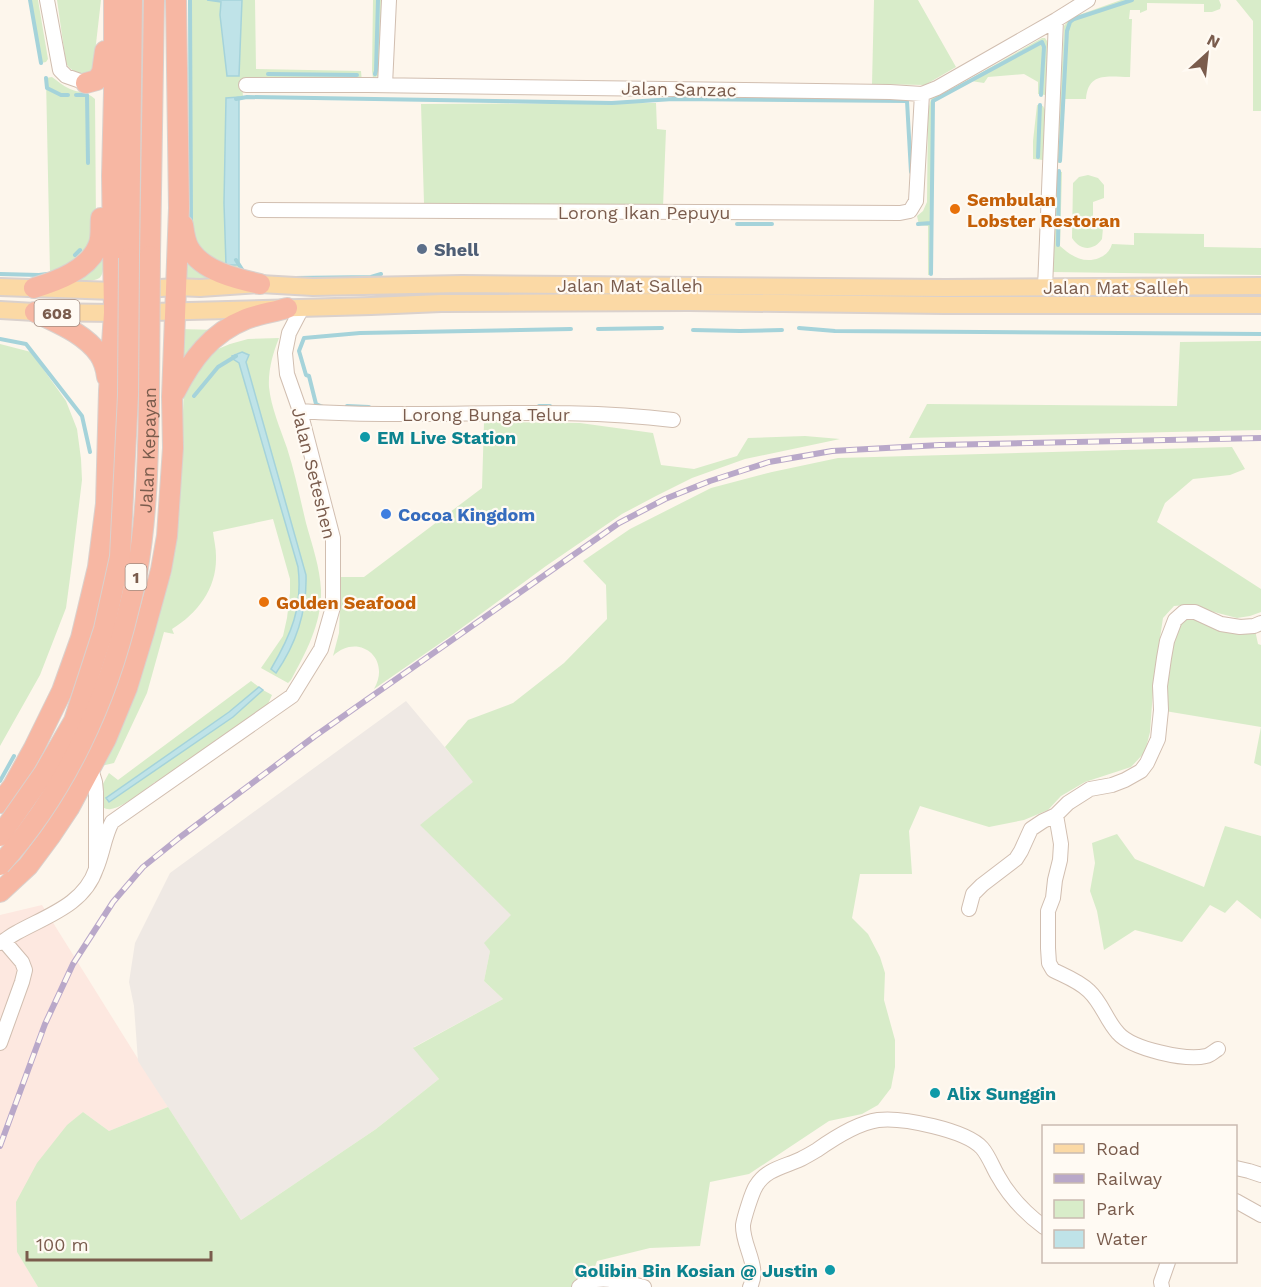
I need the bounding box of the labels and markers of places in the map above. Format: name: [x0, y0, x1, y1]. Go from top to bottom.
place label: Sembulan Lobster Restoran: [967, 189, 1120, 231]
marker: Sembulan Lobster Restoran: [948, 202, 962, 216]
place label: Shell: [434, 239, 479, 260]
marker: Shell: [415, 242, 429, 256]
place label: EM Live Station: [377, 427, 516, 448]
marker: EM Live Station: [358, 430, 372, 444]
place label: Cocoa Kingdom: [398, 504, 535, 525]
marker: Cocoa Kingdom: [379, 507, 393, 521]
place label: Golden Seafood: [276, 592, 416, 613]
marker: Golden Seafood: [257, 595, 271, 609]
place label: Alix Sunggin: [947, 1083, 1056, 1104]
marker: Alix Sunggin: [928, 1086, 942, 1100]
place label: Golibin Bin Kosian @ Justin: [575, 1260, 818, 1281]
marker: Golibin Bin Kosian @ Justin: [823, 1263, 837, 1277]

